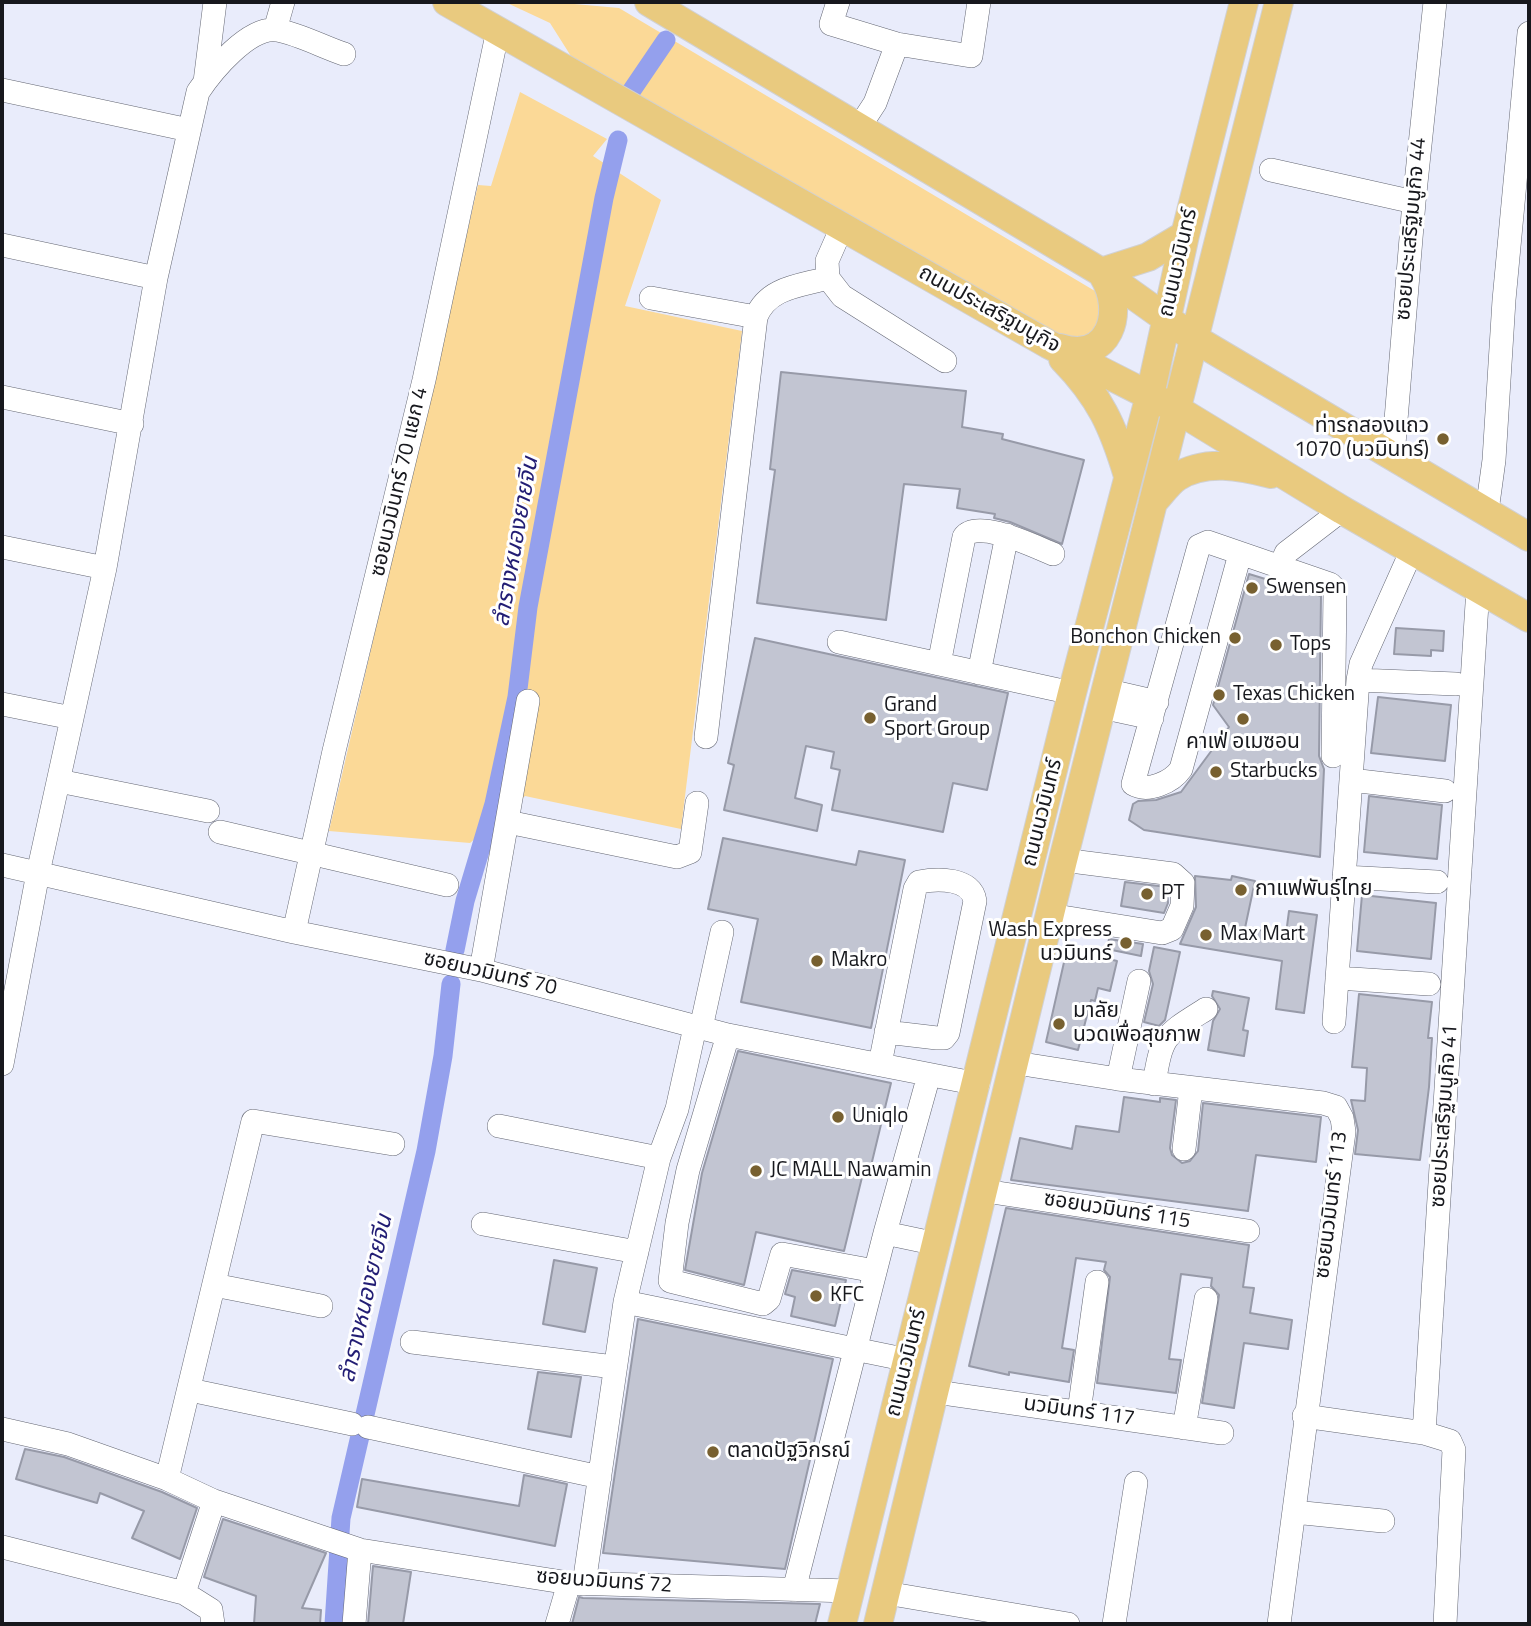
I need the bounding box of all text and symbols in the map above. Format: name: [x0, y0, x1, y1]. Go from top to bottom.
street label: ซอยประเสริฐมนูกิจ 44: [1391, 136, 1433, 322]
street label: ถนนนวมินทร์: [1154, 206, 1204, 320]
street label: ถนนประเสริฐมนูกิจ: [914, 261, 1064, 359]
street label: ซอยนวมินทร์ 70 แยก 4: [366, 385, 434, 579]
place label: ท่ารถสองแถว 1070 (นวมินทร์): [1294, 414, 1429, 464]
marker: ท่ารถสองแถว 1070 (นวมินทร์): [1435, 431, 1451, 447]
water label: ลำรางหนองยายจีน: [489, 455, 545, 629]
place label: Swensen: [1266, 575, 1347, 601]
marker: Swensen: [1244, 580, 1260, 596]
place label: Bonchon Chicken: [1070, 625, 1221, 651]
marker: Bonchon Chicken: [1227, 630, 1243, 646]
place label: Tops: [1290, 632, 1331, 658]
marker: Tops: [1268, 637, 1284, 653]
place label: Texas Chicken: [1233, 682, 1355, 708]
marker: Texas Chicken: [1211, 687, 1227, 703]
place label: Grand Sport Group: [884, 693, 990, 743]
marker: Grand Sport Group: [862, 710, 878, 726]
marker: คาเฟ่ อเมซอน: [1235, 711, 1251, 727]
place label: คาเฟ่ อเมซอน: [1186, 730, 1300, 756]
street label: ถนนนวมินทร์: [1017, 756, 1069, 870]
place label: Starbucks: [1230, 759, 1318, 785]
marker: Starbucks: [1208, 764, 1224, 780]
place label: กาแฟพันธุ์ไทย: [1255, 877, 1373, 903]
place label: PT: [1161, 881, 1184, 907]
marker: กาแฟพันธุ์ไทย: [1233, 882, 1249, 898]
marker: PT: [1139, 886, 1155, 902]
place label: Wash Express นวมินทร์: [988, 918, 1112, 968]
place label: Max Mart: [1220, 922, 1305, 948]
marker: Max Mart: [1198, 927, 1214, 943]
marker: Wash Express นวมินทร์: [1118, 935, 1134, 951]
street label: ซอยนวมินทร์ 70: [421, 946, 559, 1002]
place label: Makro: [831, 948, 887, 974]
marker: Makro: [809, 953, 825, 969]
place label: มาลัย นวดเพื่อสุขภาพ: [1073, 999, 1201, 1049]
marker: มาลัย นวดเพื่อสุขภาพ: [1051, 1016, 1067, 1032]
street label: ซอยประเสริฐมนูกิจ 41: [1426, 1024, 1464, 1208]
place label: Uniqlo: [852, 1104, 908, 1130]
marker: Uniqlo: [830, 1109, 846, 1125]
street label: ซอยนวมินทร์ 113: [1310, 1130, 1354, 1280]
place label: JC MALL Nawamin: [770, 1158, 932, 1184]
marker: JC MALL Nawamin: [748, 1163, 764, 1179]
street label: ซอยนวมินทร์ 115: [1042, 1187, 1192, 1235]
water label: ลำรางหนองยายจีน: [334, 1212, 400, 1386]
place label: KFC: [830, 1283, 864, 1309]
marker: KFC: [808, 1288, 824, 1304]
street label: ถนนนวมินทร์: [881, 1306, 933, 1420]
street label: นวมินทร์ 117: [1022, 1392, 1136, 1432]
place label: ตลาดปัฐวิกรณ์: [727, 1439, 850, 1465]
marker: ตลาดปัฐวิกรณ์: [705, 1444, 721, 1460]
street label: ซอยนวมินทร์ 72: [535, 1565, 673, 1599]

